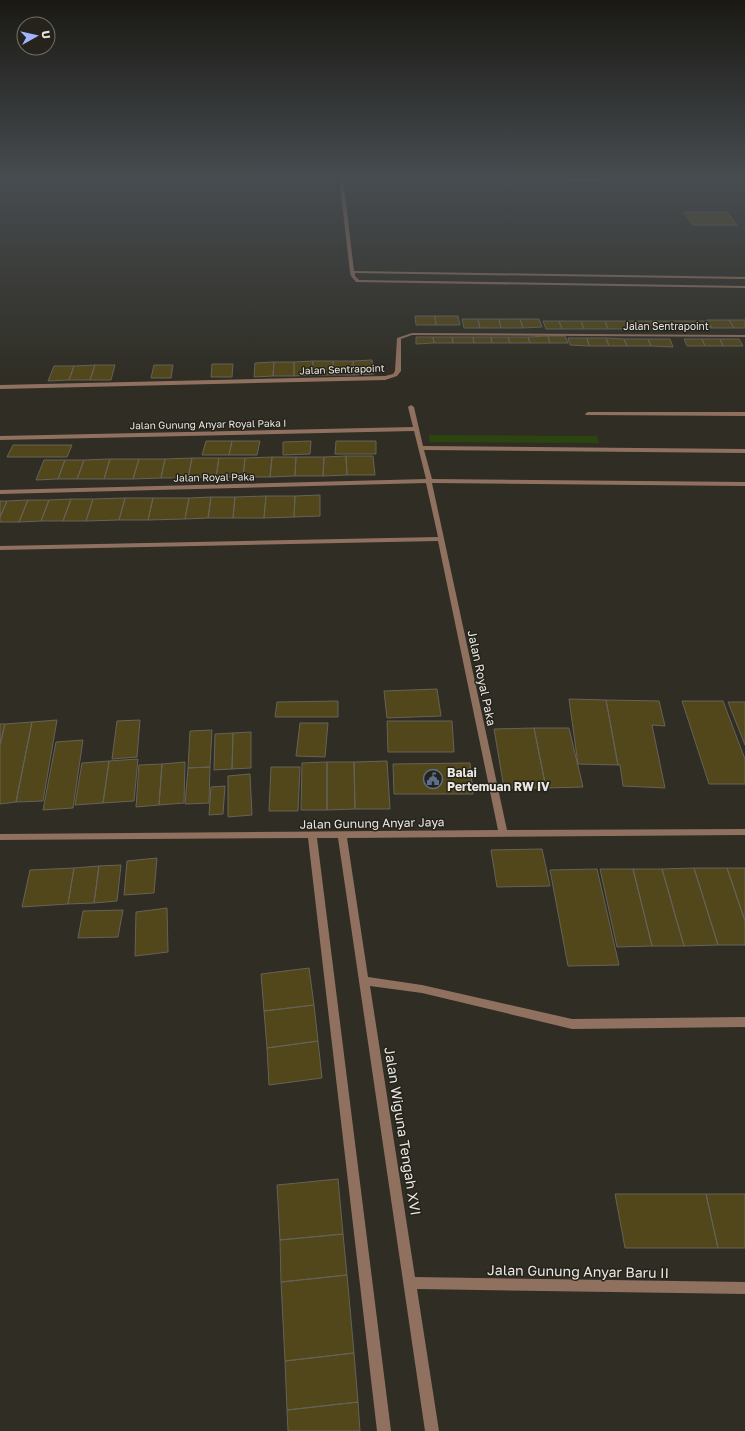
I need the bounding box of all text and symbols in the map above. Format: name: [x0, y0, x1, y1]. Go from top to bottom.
north arrow: [16, 16, 56, 56]
text: U: [39, 30, 53, 39]
street label: Jalan Sentrapoint: [623, 320, 709, 332]
street label: Jalan Sentrapoint: [299, 362, 385, 376]
street label: Jalan Gunung Anyar Royal Paka I: [129, 417, 287, 431]
street label: Jalan Royal Paka: [173, 470, 255, 484]
street label: Jalan Royal Paka: [465, 629, 499, 727]
place label: Balai Pertemuan RW IV: [447, 765, 550, 794]
public building icon: Balai Pertemuan RW IV: [422, 768, 444, 790]
street label: Jalan Gunung Anyar Jaya: [299, 814, 445, 832]
street label: Jalan Wiguna Tengah XVI: [381, 1046, 425, 1216]
street label: Jalan Gunung Anyar Baru II: [487, 1261, 669, 1281]

